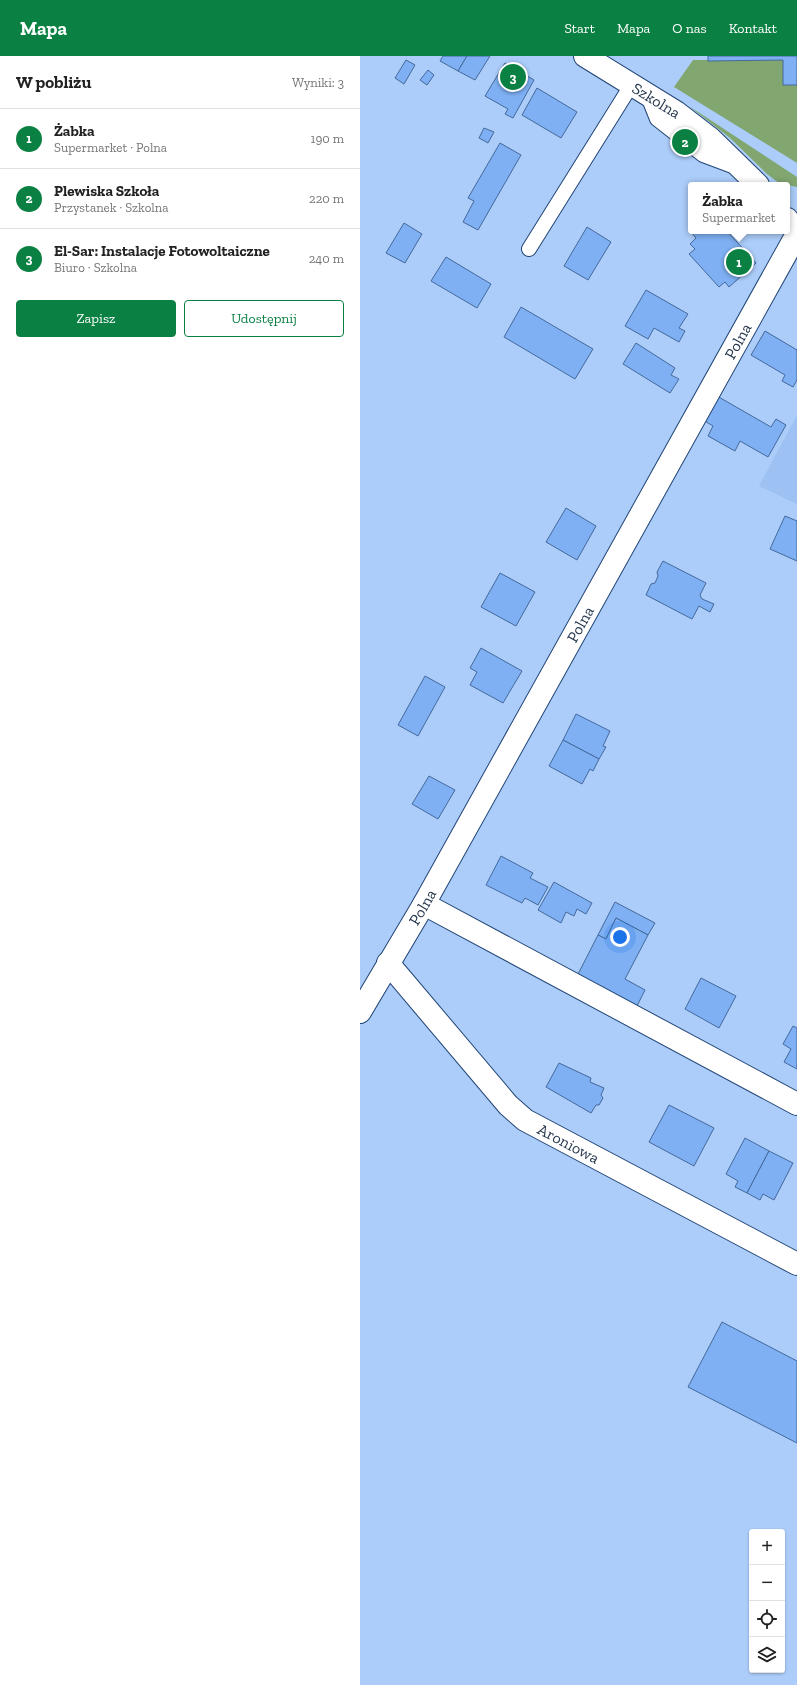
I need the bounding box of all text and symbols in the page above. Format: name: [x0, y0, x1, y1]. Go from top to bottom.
text: Mapa: [20, 17, 67, 40]
text: Start: [564, 20, 595, 37]
text: Mapa: [617, 20, 650, 37]
text: O nas: [672, 20, 707, 37]
text: Kontakt: [729, 20, 777, 37]
pin: 3: [500, 62, 526, 92]
text: W pobliżu: [16, 72, 91, 92]
text: Wyniki: 3: [292, 75, 344, 90]
street label: Szkolna: [629, 78, 684, 123]
text: Żabka: [54, 122, 95, 140]
pin: 2: [672, 127, 698, 157]
text: 1: [26, 131, 32, 146]
text: 190 m: [310, 131, 344, 146]
text: Supermarket · Polna: [54, 140, 167, 155]
text: Plewiska Szkoła: [54, 182, 159, 200]
popup: [688, 182, 790, 234]
text: 2: [26, 191, 32, 206]
text: 220 m: [309, 191, 344, 206]
text: Żabka: [702, 192, 743, 210]
text: Przystanek · Szkolna: [54, 200, 169, 215]
text: Supermarket: [702, 210, 776, 225]
text: El-Sar: Instalacje Fotowoltaiczne: [54, 242, 270, 260]
pin: 1: [726, 247, 752, 277]
text: 3: [26, 251, 32, 266]
text: 240 m: [309, 251, 344, 266]
text: Biuro · Szkolna: [54, 260, 137, 275]
button: Zapisz: [16, 300, 176, 337]
button: Udostępnij: [184, 300, 344, 337]
street label: Polna: [720, 320, 756, 362]
street label: Polna: [563, 603, 598, 646]
street label: Polna: [405, 886, 440, 929]
your location: [610, 927, 630, 947]
street label: Aroniowa: [534, 1119, 603, 1168]
map controls: [749, 1529, 785, 1673]
button: +: [749, 1529, 785, 1565]
button: −: [749, 1565, 785, 1601]
button: locate: [749, 1601, 785, 1637]
button: layers: [749, 1637, 785, 1673]

